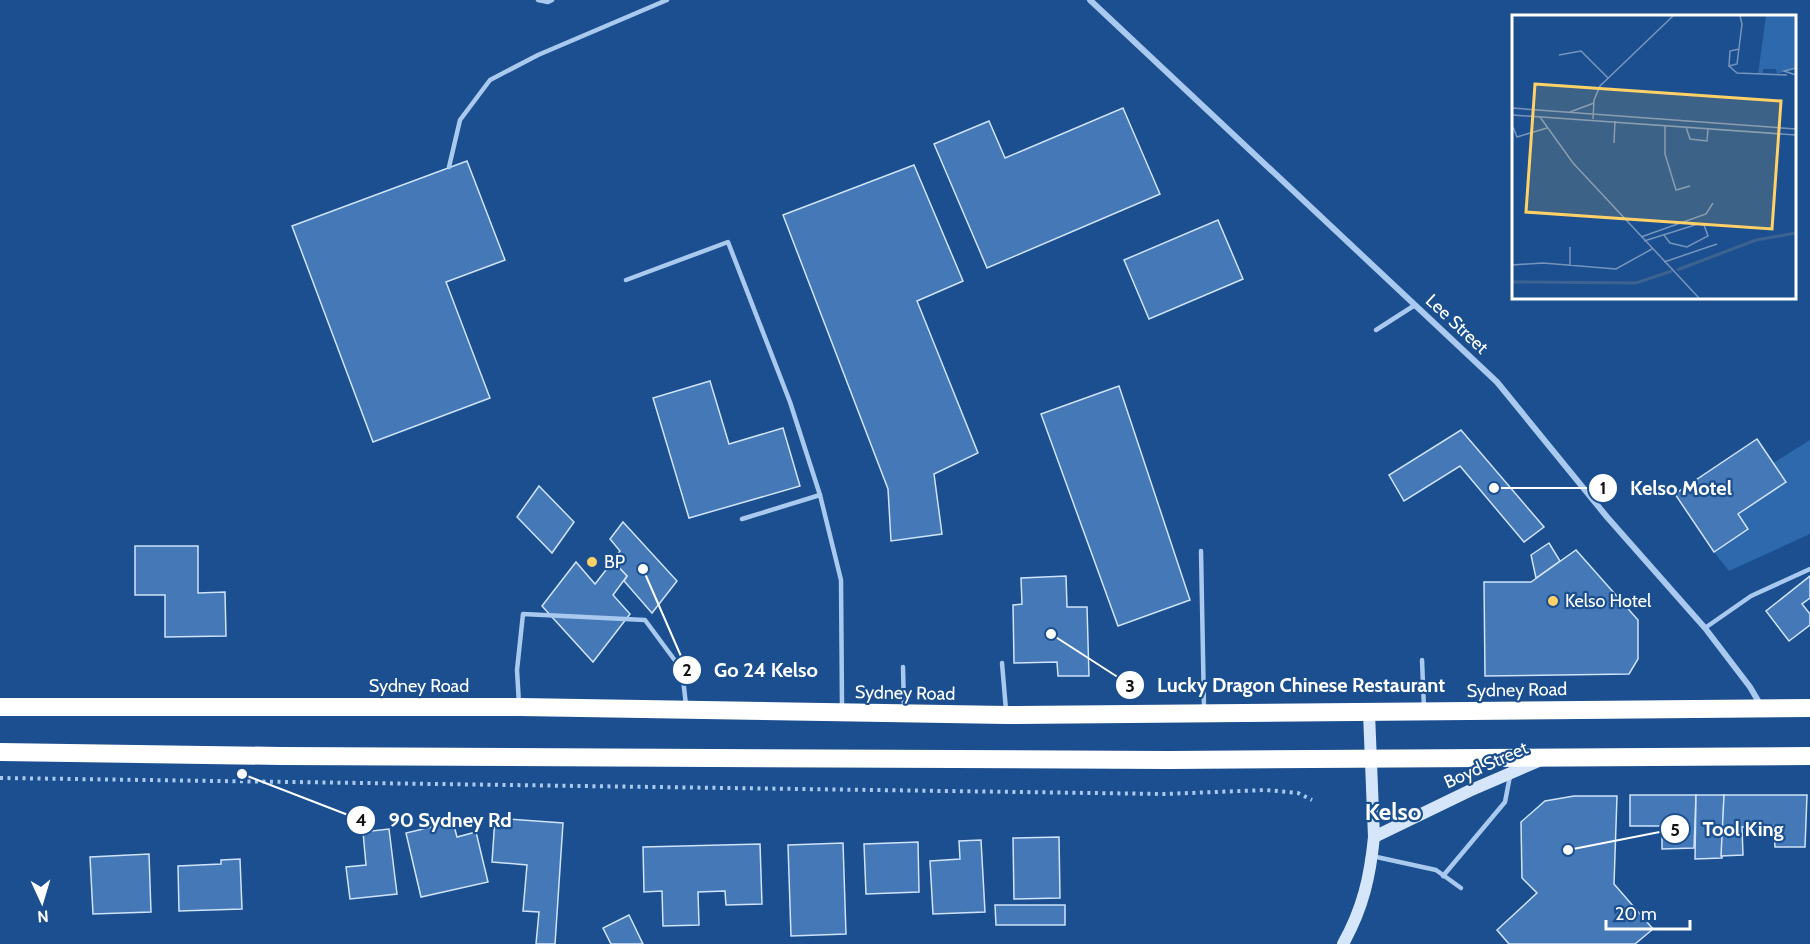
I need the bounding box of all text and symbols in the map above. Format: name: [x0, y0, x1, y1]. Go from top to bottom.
inset map: [1512, 15, 1795, 298]
street label: Lee Street: [1421, 289, 1493, 359]
callout: Kelso Motel: [1588, 469, 1743, 507]
text: Kelso Motel: [1630, 476, 1732, 500]
text: 1: [1600, 477, 1606, 499]
place label: BP: [604, 551, 625, 573]
marker: BP: [585, 555, 599, 569]
place label: Kelso Hotel: [1565, 590, 1652, 612]
marker: Kelso Hotel: [1546, 594, 1560, 608]
callout: Go 24 Kelso: [672, 651, 830, 689]
text: Go 24 Kelso: [714, 658, 818, 682]
text: 2: [682, 659, 692, 681]
callout: Lucky Dragon Chinese Restaurant: [1115, 666, 1457, 704]
text: Lucky Dragon Chinese Restaurant: [1157, 673, 1445, 697]
street label: Sydney Road: [369, 675, 469, 697]
text: 3: [1125, 675, 1135, 697]
street label: Sydney Road: [1467, 678, 1567, 702]
street label: Sydney Road: [855, 681, 955, 705]
street label: Boyd Street: [1441, 737, 1531, 793]
district label: Kelso: [1365, 797, 1422, 826]
callout: 90 Sydney Rd: [346, 801, 524, 839]
text: 90 Sydney Rd: [388, 808, 512, 832]
text: 4: [355, 809, 367, 831]
callout: Tool King: [1660, 810, 1796, 848]
text: Tool King: [1702, 817, 1784, 841]
text: 5: [1670, 819, 1680, 841]
north arrow: [12, 872, 72, 932]
scale bar: [1606, 893, 1690, 931]
text: 20 m: [1615, 903, 1657, 925]
text: N: [37, 907, 49, 926]

